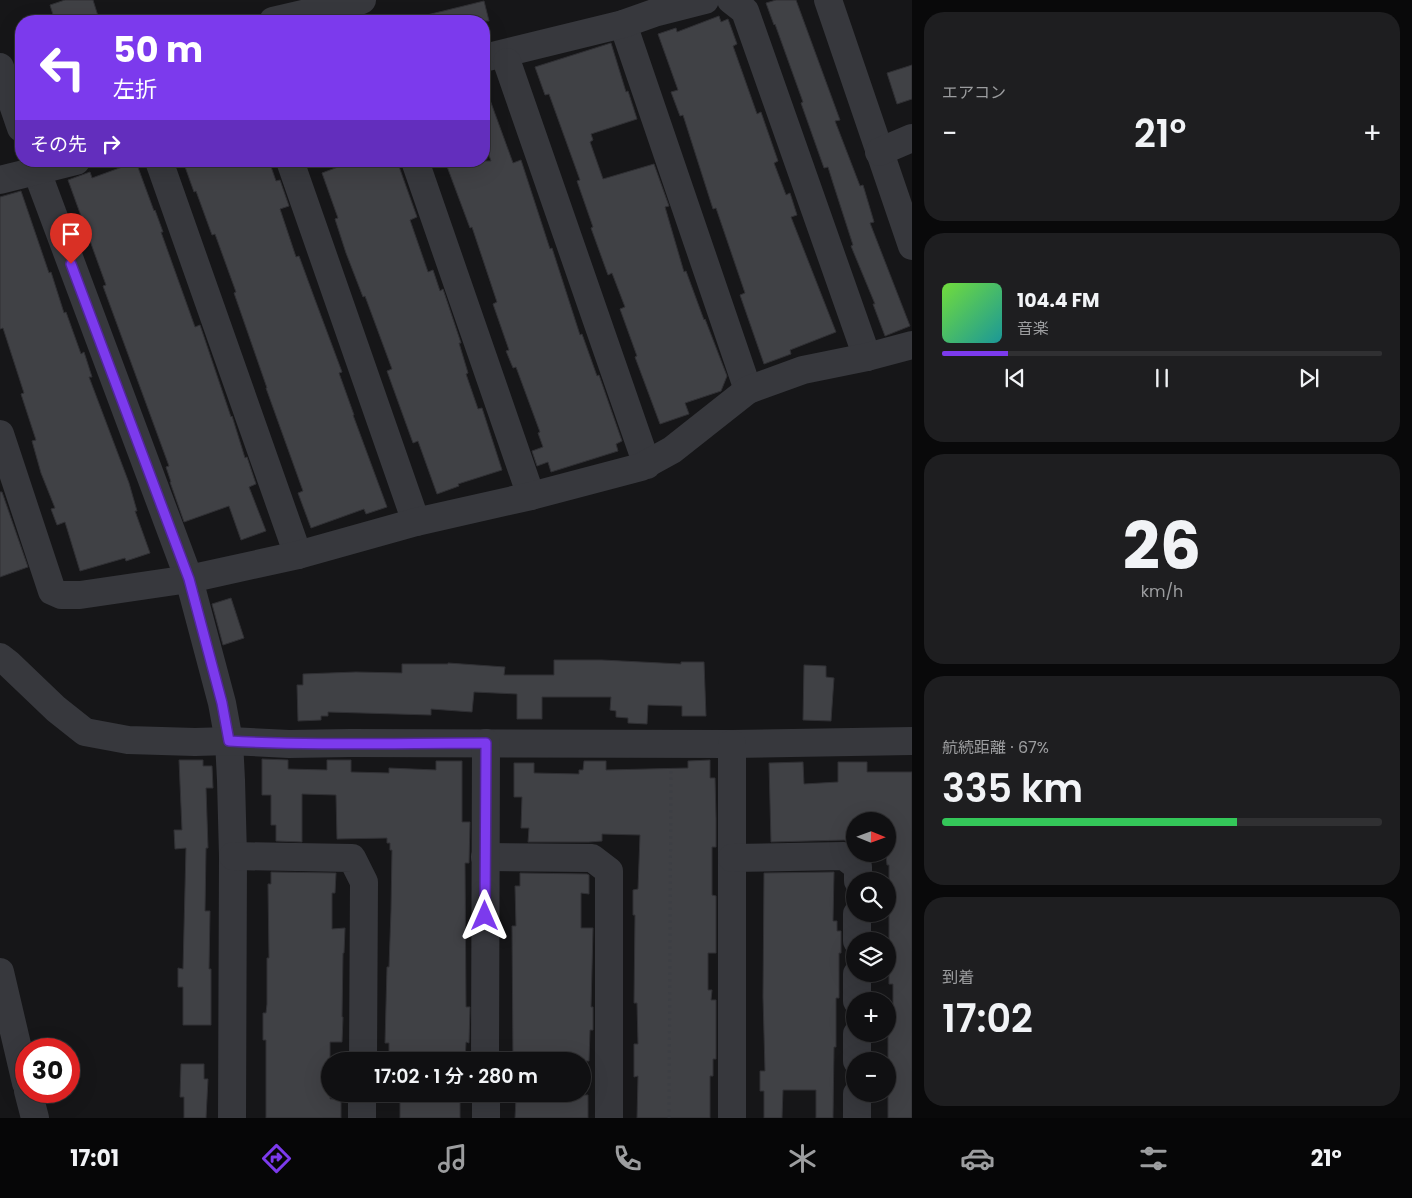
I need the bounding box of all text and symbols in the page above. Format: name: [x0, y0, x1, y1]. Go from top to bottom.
text: 50 m: [113, 25, 203, 74]
icon: left: [30, 35, 95, 100]
text: 左折: [113, 74, 157, 105]
text: エアコン: [942, 81, 1006, 104]
text: 21°: [1134, 107, 1186, 160]
text: −: [942, 114, 957, 153]
text: +: [1363, 114, 1382, 153]
icon: right: [97, 130, 125, 158]
text: その先: [30, 131, 87, 158]
pin: [50, 213, 92, 264]
icon: arrive: [57, 220, 85, 248]
text: 104.4 FM: [1017, 287, 1099, 314]
text: 音楽: [1017, 317, 1049, 340]
icon: previous: [1001, 364, 1029, 392]
icon: pause: [1148, 364, 1176, 392]
icon: next: [1295, 364, 1323, 392]
text: 26: [1123, 501, 1201, 592]
text: km/h: [1141, 580, 1183, 603]
text: 航続距離 · 67%: [942, 736, 1049, 759]
text: 335 km: [942, 762, 1083, 815]
north arrow: [846, 812, 896, 862]
map controls: [846, 812, 896, 1102]
button: search: [846, 872, 896, 922]
position arrow: [458, 889, 510, 941]
button: layers: [846, 932, 896, 982]
text: 到着: [942, 966, 974, 989]
button: +: [846, 992, 896, 1042]
text: 17:02: [942, 992, 1033, 1045]
speed limit sign: 30: [15, 1038, 80, 1103]
button: −: [846, 1052, 896, 1102]
text: 17:02 · 1 分 · 280 m: [374, 1063, 538, 1090]
icon: directions: [259, 1141, 294, 1176]
icon: music: [435, 1141, 470, 1176]
icon: phone: [610, 1141, 645, 1176]
icon: climate: [785, 1141, 820, 1176]
icon: car: [960, 1141, 995, 1176]
icon: filters: [1136, 1141, 1171, 1176]
text: 17:01: [70, 1143, 119, 1174]
text: 21°: [1311, 1143, 1342, 1174]

